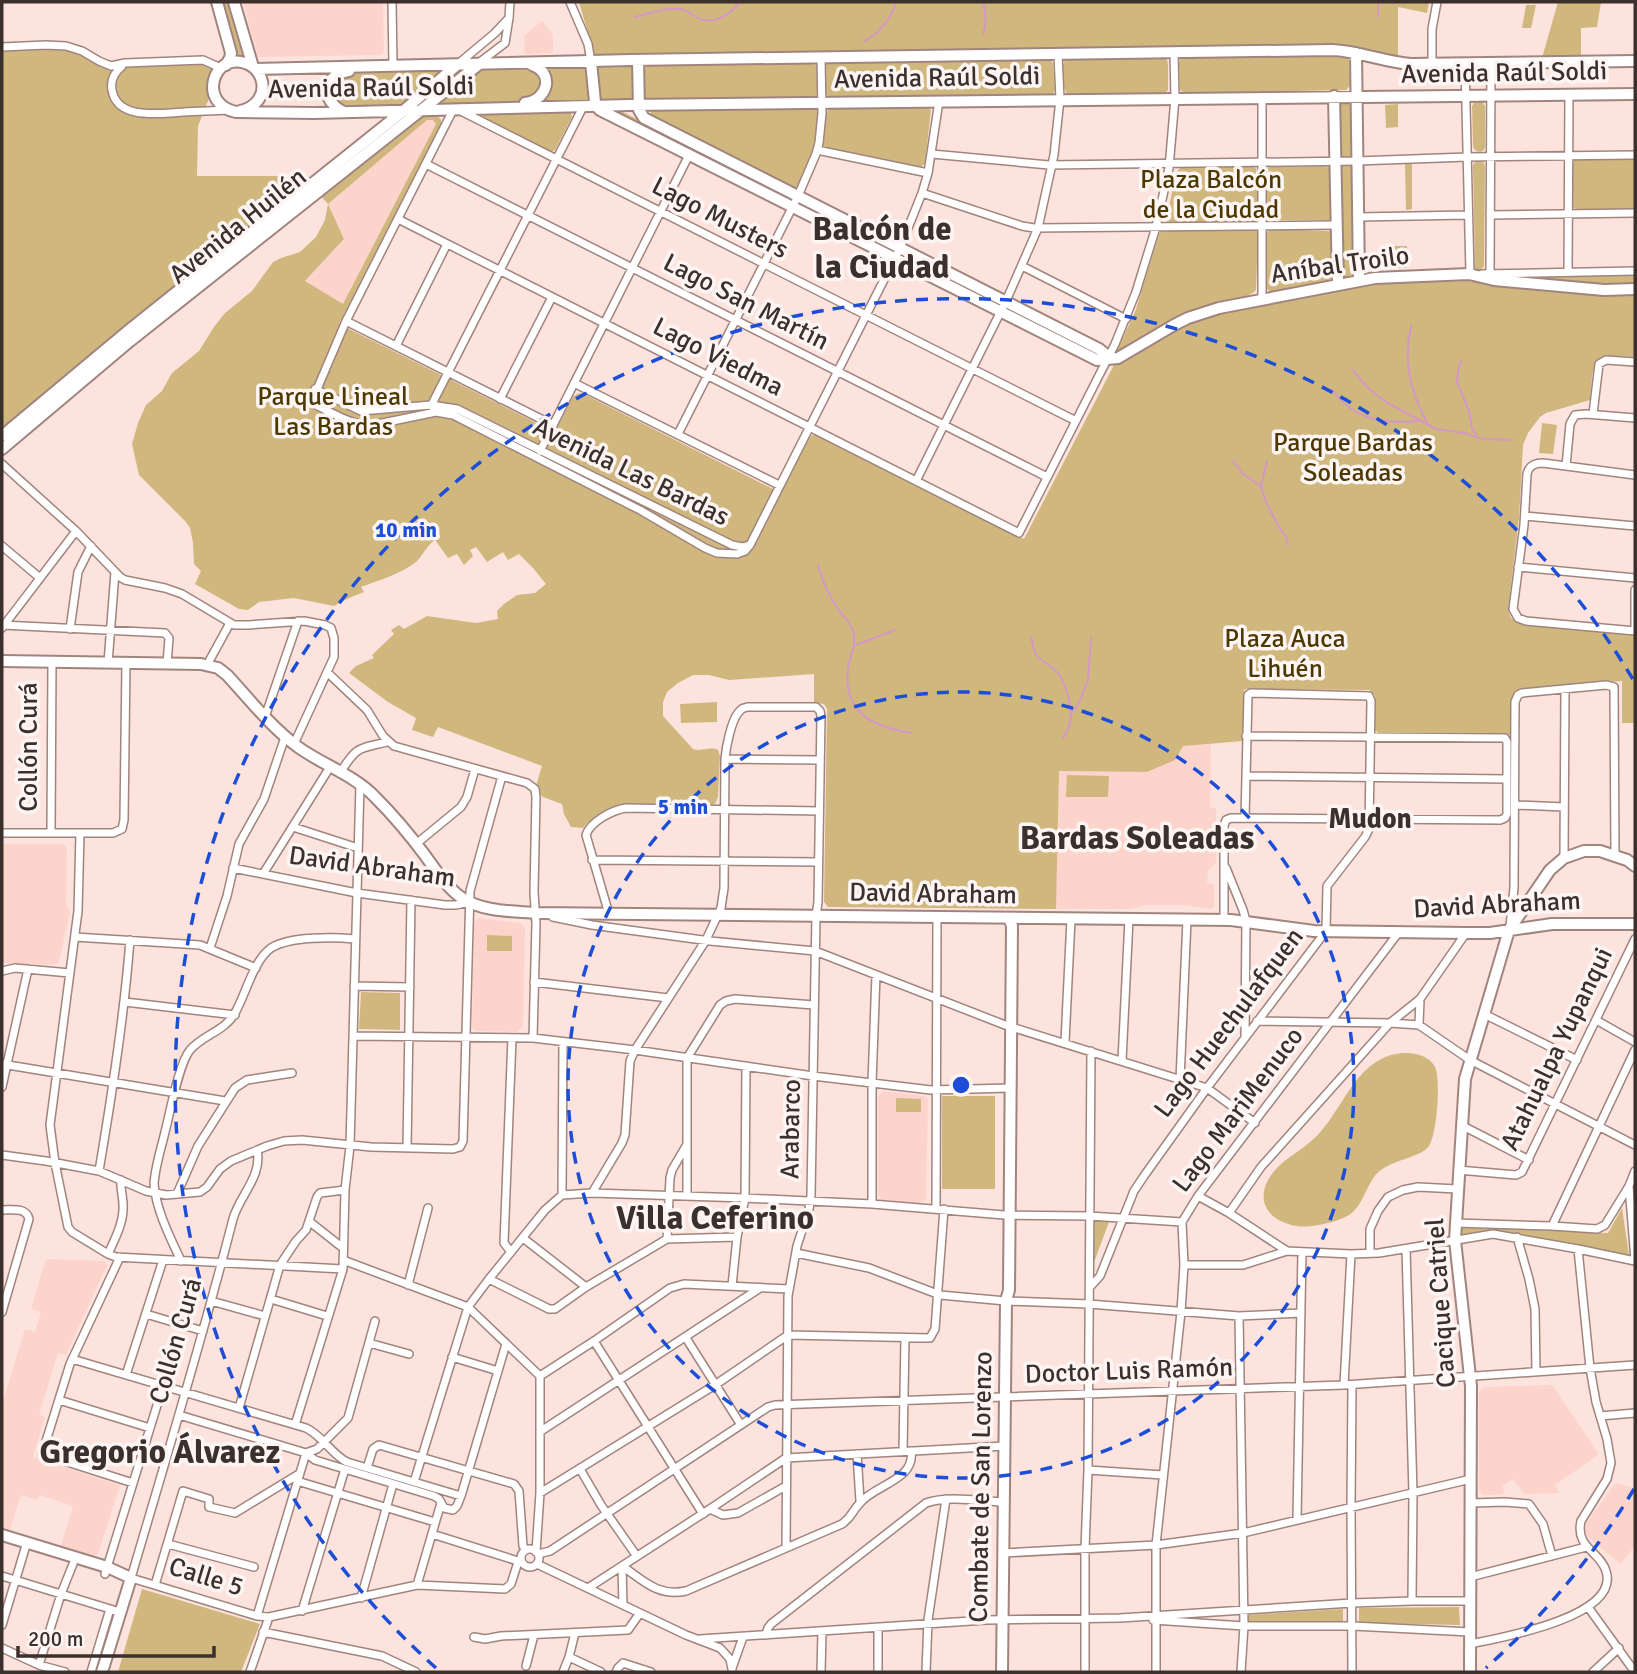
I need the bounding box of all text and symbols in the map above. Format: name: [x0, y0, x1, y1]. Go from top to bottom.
street label: Avenida Raúl Soldi: [1401, 55, 1607, 91]
street label: Avenida Raúl Soldi: [834, 60, 1040, 96]
street label: Avenida Raúl Soldi: [268, 70, 474, 106]
street label: Avenida Huilén: [163, 161, 313, 291]
park label: Plaza Balcón de la Ciudad: [1140, 164, 1282, 226]
street label: Lago Musters: [646, 170, 794, 266]
district label: Balcón de la Ciudad: [812, 209, 952, 288]
street label: Aníbal Troilo: [1269, 239, 1411, 291]
street label: Lago San Martín: [658, 246, 834, 358]
street label: Lago Viedma: [647, 310, 789, 404]
park label: Parque Lineal Las Bardas: [257, 381, 409, 443]
street label: Avenida Las Bardas: [528, 411, 734, 533]
park label: Parque Bardas Soleadas: [1273, 427, 1433, 489]
text: 10 min: [375, 517, 437, 543]
park label: Plaza Auca Lihuén: [1224, 623, 1346, 685]
street label: Collón Curá: [13, 682, 45, 812]
text: 5 min: [658, 794, 708, 820]
district label: Mudon: [1328, 802, 1412, 836]
district label: Bardas Soleadas: [1020, 818, 1254, 859]
street label: David Abraham: [287, 839, 457, 895]
street label: David Abraham: [849, 877, 1017, 911]
street label: David Abraham: [1412, 885, 1582, 925]
street label: Lago Huechulafquen: [1147, 922, 1311, 1124]
street label: Atahualpa Yupanqui: [1494, 942, 1620, 1156]
street label: Lago MariMenuco: [1165, 1021, 1311, 1199]
centre of rings: [949, 1073, 973, 1097]
street label: Arabarco: [774, 1079, 808, 1179]
district label: Villa Ceferino: [616, 1198, 814, 1239]
street label: Cacique Catriel: [1419, 1217, 1463, 1389]
street label: Collón Curá: [143, 1274, 209, 1408]
street label: Combate de San Lorenzo: [963, 1351, 999, 1623]
street label: Doctor Luis Ramón: [1024, 1351, 1234, 1391]
district label: Gregorio Álvarez: [40, 1431, 281, 1473]
street label: Calle 5: [165, 1551, 247, 1603]
scale bar: [18, 1614, 214, 1658]
text: 200 m: [28, 1626, 83, 1652]

